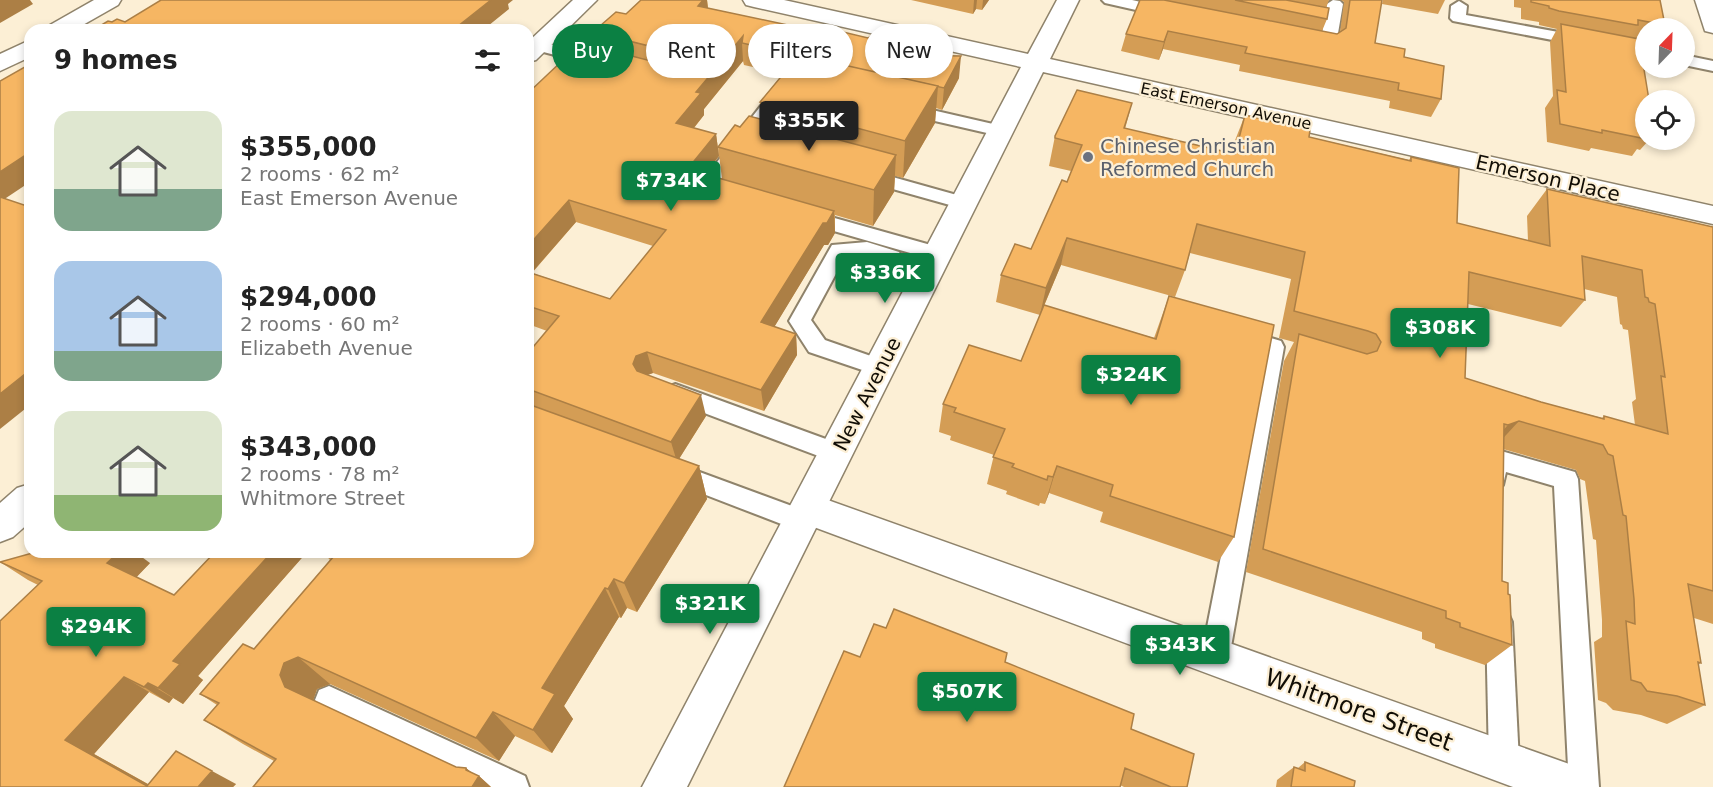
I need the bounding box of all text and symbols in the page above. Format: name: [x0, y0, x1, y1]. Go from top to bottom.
north arrow: [1635, 18, 1695, 78]
map controls: [1635, 18, 1695, 150]
chip: Buy: [552, 24, 634, 78]
chip: Rent: [646, 24, 736, 78]
chip: Filters: [748, 24, 853, 78]
chip: New: [865, 24, 953, 78]
icon: filters: [471, 44, 504, 77]
text: 9 homes: [54, 45, 178, 75]
street label: East Emerson Avenue: [1139, 79, 1313, 133]
button: locate: [1635, 90, 1695, 150]
pin: $355K: [767, 101, 851, 152]
text: $355K: [773, 108, 845, 132]
text: $355,000: [240, 132, 377, 162]
place label: Chinese Christian Reformed Church: [1100, 134, 1275, 181]
icon: home: [102, 135, 174, 207]
marker: Chinese Christian Reformed Church: [1081, 150, 1095, 164]
street label: Emerson Place: [1473, 150, 1623, 206]
pin: $734K: [629, 161, 713, 212]
text: 2 rooms · 62 m²: [240, 162, 400, 186]
text: $734K: [635, 168, 707, 192]
text: East Emerson Avenue: [240, 186, 458, 210]
pin: $336K: [843, 253, 927, 304]
text: $336K: [849, 260, 921, 284]
text: $294,000: [240, 282, 377, 312]
icon: home: [102, 285, 174, 357]
pin: $308K: [1398, 308, 1482, 359]
text: 2 rooms · 60 m²: [240, 312, 400, 336]
text: $308K: [1404, 315, 1476, 339]
street label: New Avenue: [828, 333, 906, 455]
text: Elizabeth Avenue: [240, 336, 413, 360]
pin: $324K: [1089, 355, 1173, 406]
text: $324K: [1095, 362, 1167, 386]
text: $343,000: [240, 432, 377, 462]
icon: home: [102, 435, 174, 507]
text: 2 rooms · 78 m²: [240, 462, 400, 486]
text: Whitmore Street: [240, 486, 405, 510]
pin: $321K: [668, 584, 752, 635]
text: $321K: [674, 591, 746, 615]
pin: $294K: [54, 607, 138, 658]
text: $294K: [60, 614, 132, 638]
pin: $343K: [1138, 625, 1222, 676]
text: $343K: [1144, 632, 1216, 656]
street label: Whitmore Street: [1261, 663, 1457, 757]
pin: $507K: [925, 672, 1009, 723]
text: $507K: [931, 679, 1003, 703]

